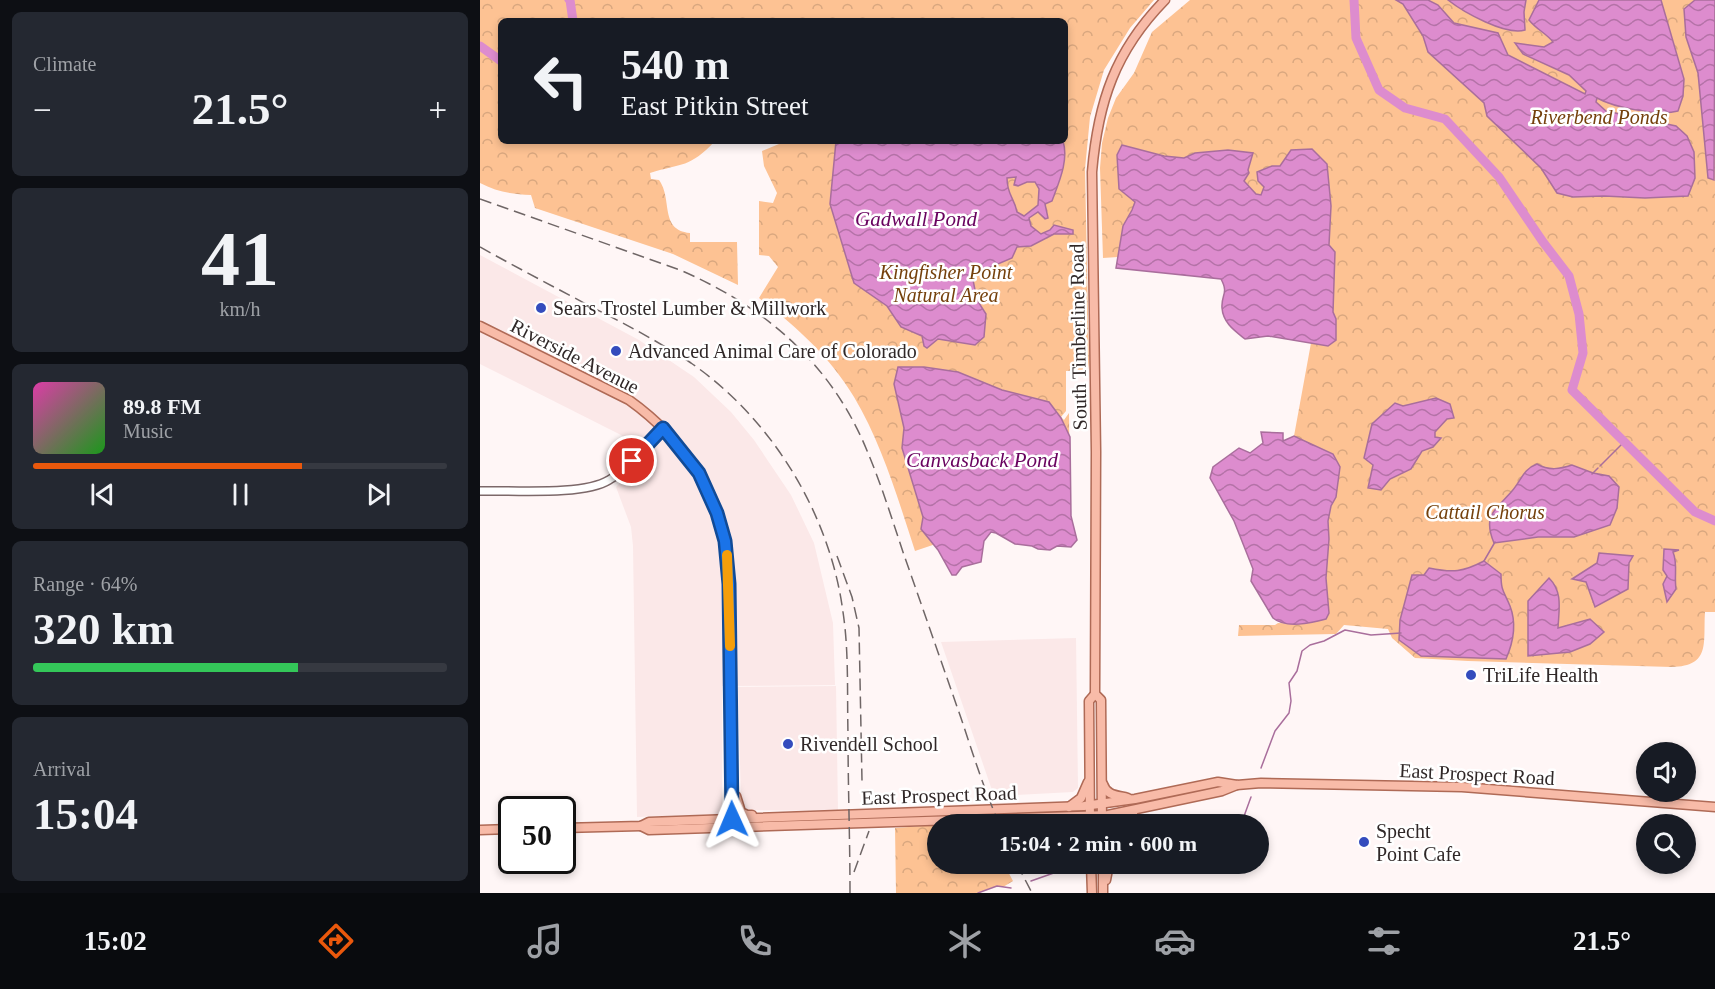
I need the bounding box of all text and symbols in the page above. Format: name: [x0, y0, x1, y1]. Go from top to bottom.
icon: left: [522, 42, 600, 120]
text: 540 m: [621, 42, 730, 88]
text: Climate: [33, 53, 96, 75]
text: 21.5°: [192, 84, 288, 134]
text: East Pitkin Street: [621, 91, 808, 121]
text: −: [33, 92, 52, 128]
text: +: [428, 92, 447, 128]
park label: Riverbend Ponds: [1529, 106, 1668, 128]
water label: Gadwall Pond: [855, 207, 977, 231]
text: 41: [201, 215, 279, 302]
street label: South Timberline Road: [1065, 243, 1091, 431]
park label: Kingfisher Point Natural Area: [879, 261, 1013, 306]
place label: Sears Trostel Lumber & Millwork: [553, 297, 826, 319]
text: km/h: [219, 298, 261, 320]
marker: Sears Trostel Lumber & Millwork: [534, 301, 548, 315]
street label: Riverside Avenue: [507, 314, 643, 398]
place label: Advanced Animal Care of Colorado: [628, 340, 917, 362]
marker: Advanced Animal Care of Colorado: [609, 344, 623, 358]
text: 89.8 FM: [123, 394, 201, 419]
text: Music: [123, 420, 173, 442]
pin: [606, 435, 657, 486]
icon: arrive: [615, 444, 648, 477]
water label: Canvasback Pond: [906, 448, 1059, 472]
icon: previous: [86, 478, 119, 511]
icon: pause: [224, 478, 257, 511]
icon: next: [362, 478, 395, 511]
park label: Cattail Chorus: [1425, 501, 1545, 523]
text: Range · 64%: [33, 573, 137, 595]
text: 320 km: [33, 604, 174, 654]
place label: TriLife Health: [1483, 664, 1598, 686]
marker: TriLife Health: [1464, 668, 1478, 682]
place label: Rivendell School: [800, 733, 939, 755]
marker: Rivendell School: [781, 737, 795, 751]
map controls: [1636, 742, 1696, 874]
button: sound: [1636, 742, 1696, 802]
text: Arrival: [33, 758, 91, 780]
street label: East Prospect Road: [1399, 759, 1555, 790]
street label: East Prospect Road: [861, 781, 1017, 810]
position arrow: [700, 787, 764, 851]
text: 15:04: [33, 789, 138, 839]
speed limit sign: 50: [498, 796, 576, 874]
button: search: [1636, 814, 1696, 874]
place label: Specht Point Cafe: [1376, 820, 1461, 865]
text: 15:04 · 2 min · 600 m: [999, 831, 1197, 856]
marker: Specht Point Cafe: [1357, 835, 1371, 849]
icon: directions: [315, 920, 357, 962]
icon: music: [524, 920, 566, 962]
icon: phone: [734, 920, 776, 962]
icon: climate: [944, 920, 986, 962]
icon: car: [1154, 920, 1196, 962]
icon: filters: [1363, 920, 1405, 962]
text: 15:02: [84, 926, 147, 956]
text: 21.5°: [1573, 926, 1631, 956]

